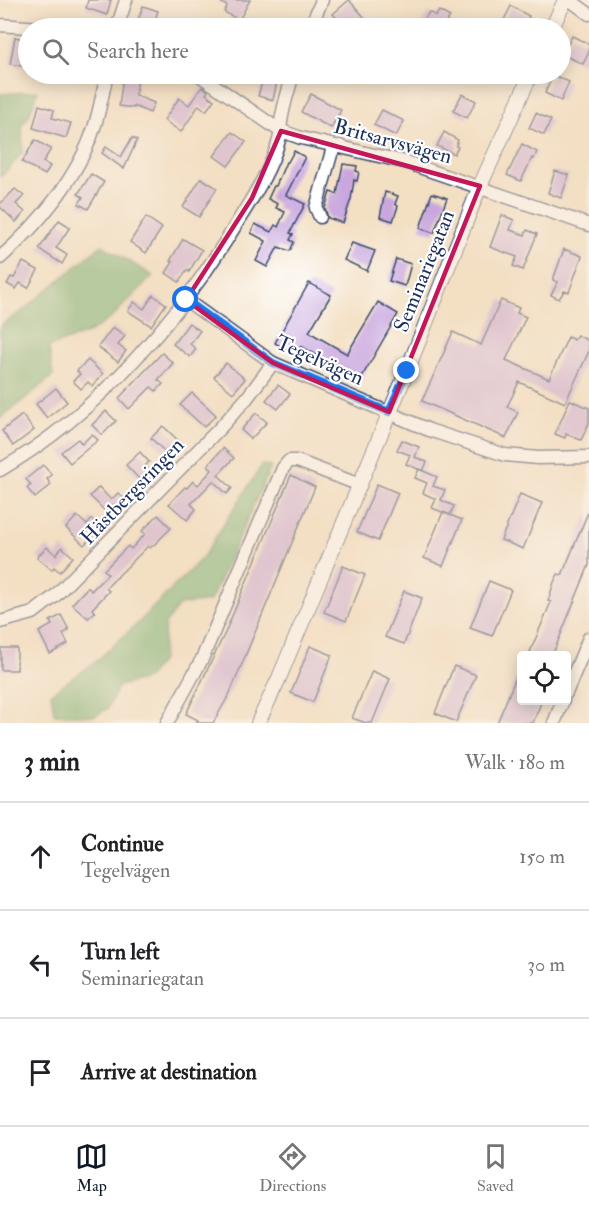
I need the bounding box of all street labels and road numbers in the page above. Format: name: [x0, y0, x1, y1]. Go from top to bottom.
street label: Britsarvsvägen: [331, 113, 455, 170]
street label: Seminariegatan: [388, 206, 461, 336]
street label: Tegelvägen: [272, 329, 368, 392]
street label: Hästbergsringen: [75, 432, 190, 551]

